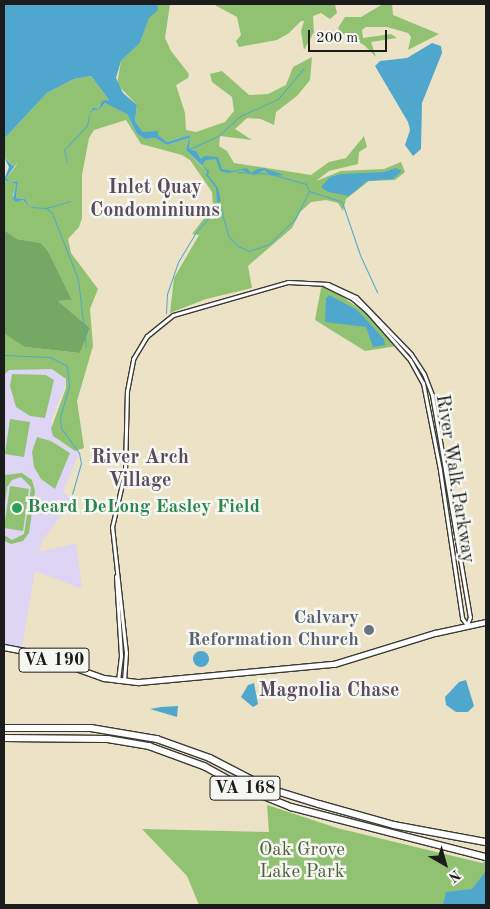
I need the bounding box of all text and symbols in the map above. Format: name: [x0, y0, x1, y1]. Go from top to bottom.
scale bar: [310, 20, 389, 52]
text: 200 m: [316, 31, 358, 46]
district label: Inlet Quay Condominiums: [90, 177, 220, 224]
street label: River Walk Parkway: [429, 393, 479, 565]
district label: River Arch Village: [91, 447, 189, 494]
place label: Beard DeLong Easley Field: [27, 497, 260, 519]
marker: Beard DeLong Easley Field: [11, 502, 23, 514]
place label: Calvary Reformation Church: [187, 608, 359, 652]
marker: Calvary Reformation Church: [363, 624, 375, 636]
road number: VA 190: [18, 644, 90, 676]
district label: Magnolia Chase: [259, 679, 399, 703]
road number: VA 168: [209, 772, 281, 804]
north arrow: [420, 839, 470, 889]
park label: Oak Grove Lake Park: [259, 840, 345, 884]
text: N: [446, 867, 463, 885]

